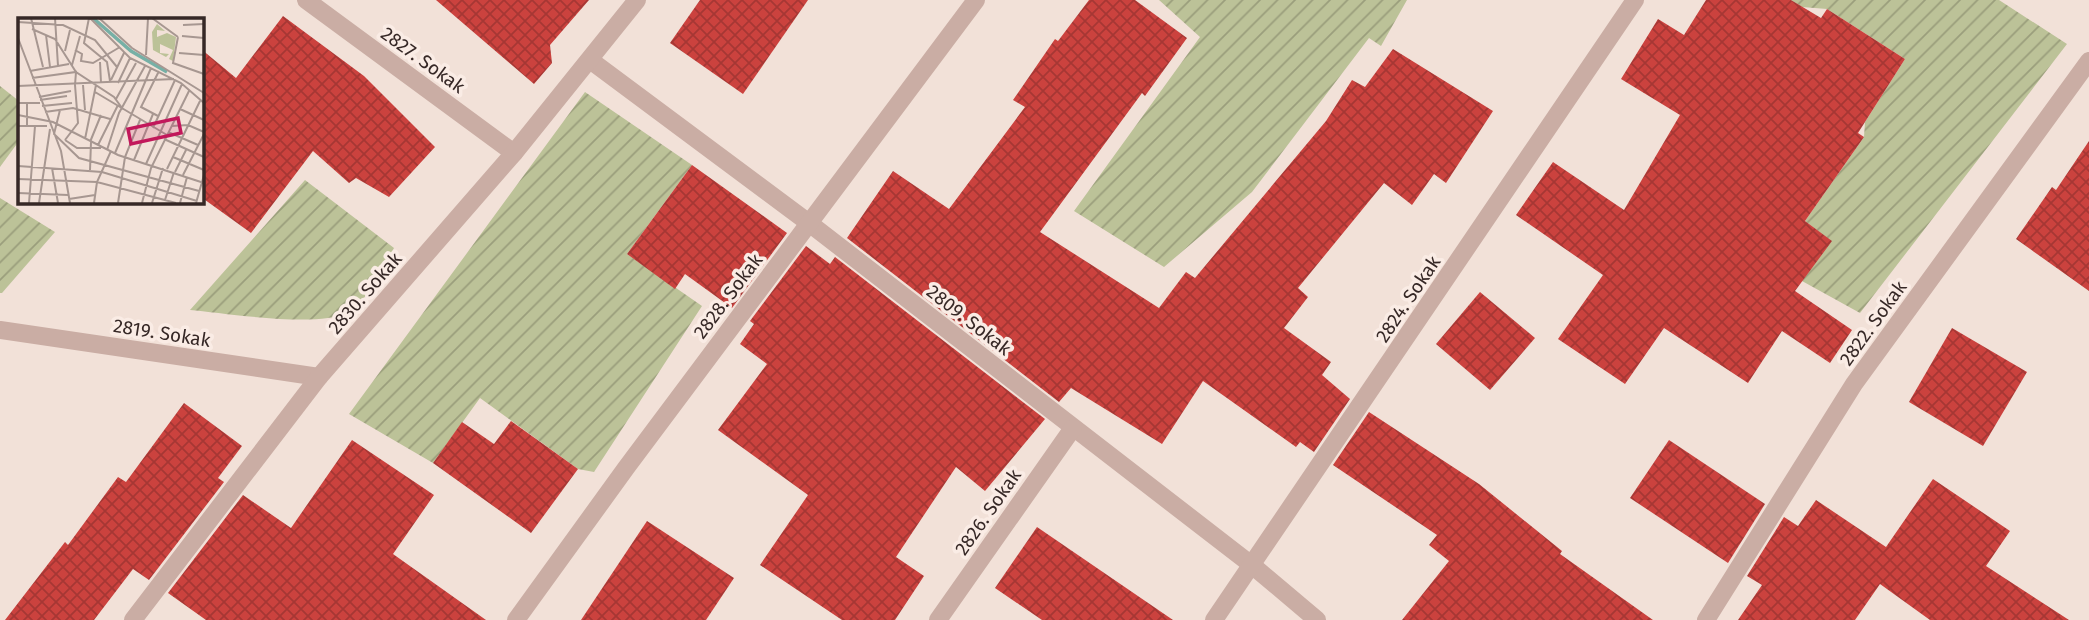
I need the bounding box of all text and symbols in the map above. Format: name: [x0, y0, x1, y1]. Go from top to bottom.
inset map: [18, 18, 203, 203]
street label: 2827. Sokak: [377, 22, 470, 98]
street label: 2830. Sokak: [323, 247, 407, 338]
street label: 2828. Sokak: [689, 249, 767, 343]
street label: 2824. Sokak: [1371, 251, 1445, 347]
street label: 2822. Sokak: [1835, 276, 1912, 370]
street label: 2809. Sokak: [922, 280, 1016, 360]
street label: 2819. Sokak: [112, 314, 212, 352]
street label: 2826. Sokak: [950, 464, 1026, 559]

